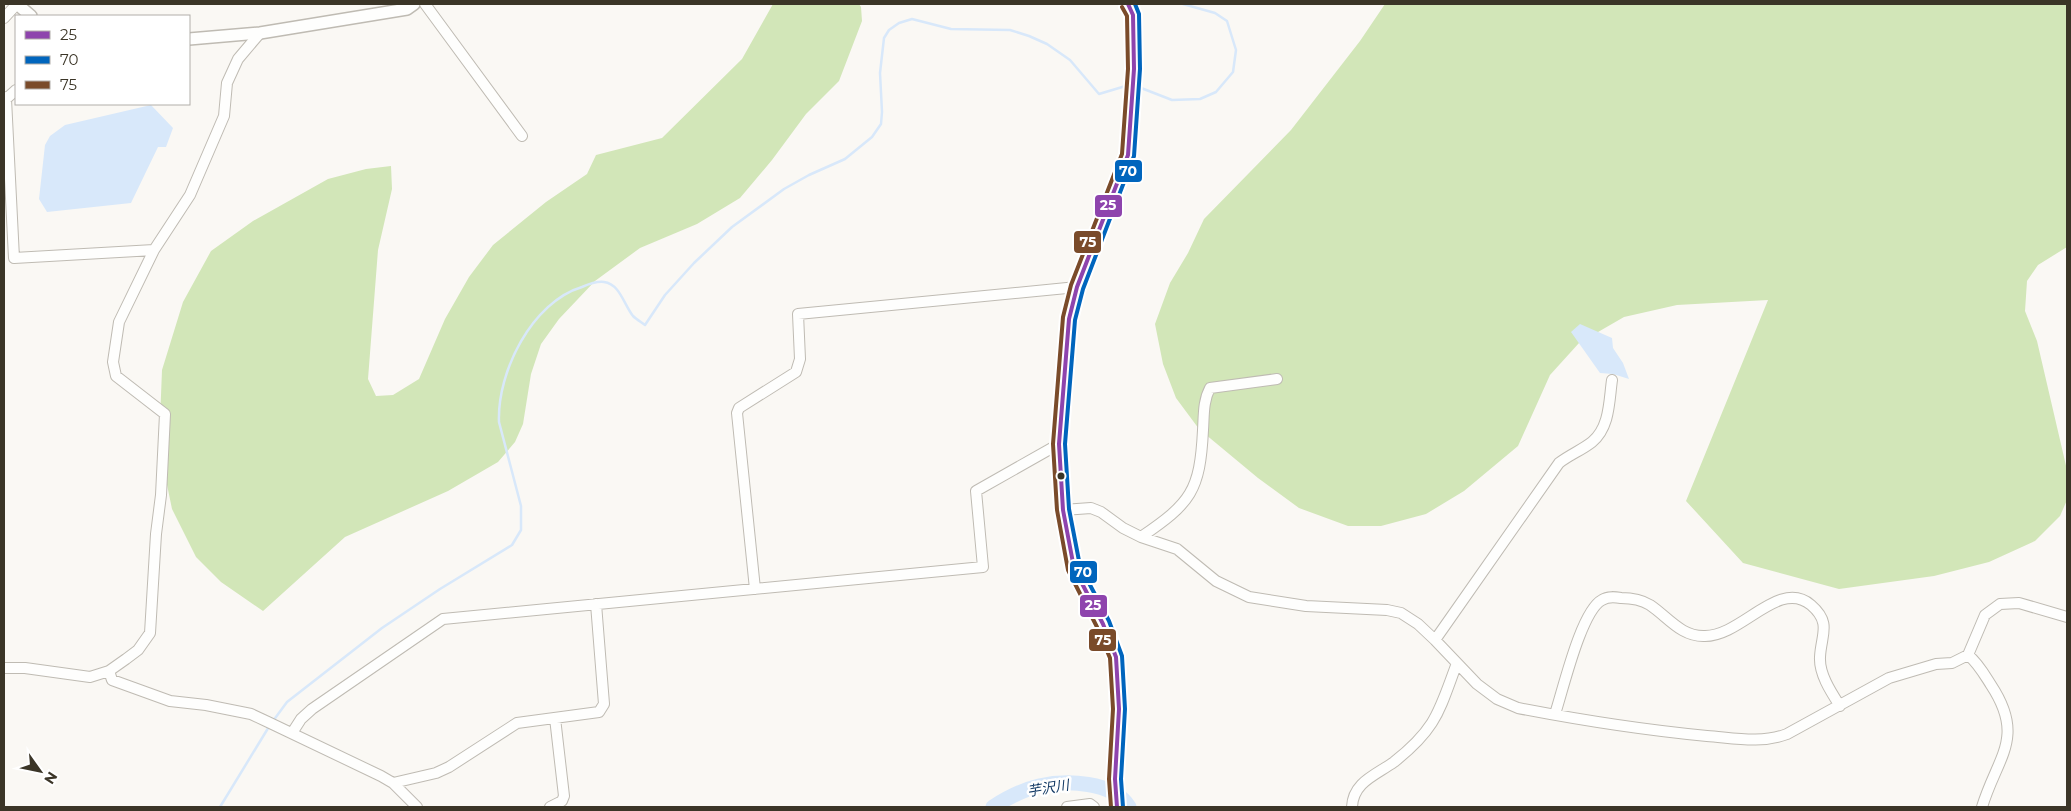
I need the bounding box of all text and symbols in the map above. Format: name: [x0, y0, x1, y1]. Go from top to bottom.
legend: [15, 15, 190, 105]
text: 25: [60, 25, 77, 44]
text: 70: [60, 50, 79, 69]
text: 75: [60, 75, 77, 94]
line badge: 70: [1114, 159, 1143, 183]
text: 70: [1119, 162, 1137, 180]
line badge: 25: [1094, 194, 1123, 218]
text: 25: [1100, 196, 1116, 214]
line badge: 75: [1073, 230, 1102, 254]
text: 75: [1080, 233, 1096, 251]
unlabelled marker: [1056, 471, 1066, 481]
line badge: 70: [1069, 560, 1098, 584]
text: 70: [1074, 563, 1092, 581]
line badge: 25: [1079, 594, 1108, 618]
text: 25: [1085, 596, 1101, 614]
line badge: 75: [1088, 628, 1117, 652]
text: 75: [1095, 631, 1111, 649]
north arrow: [15, 746, 65, 796]
text: N: [40, 768, 62, 788]
water label: 芋沢川: [1026, 776, 1072, 800]

